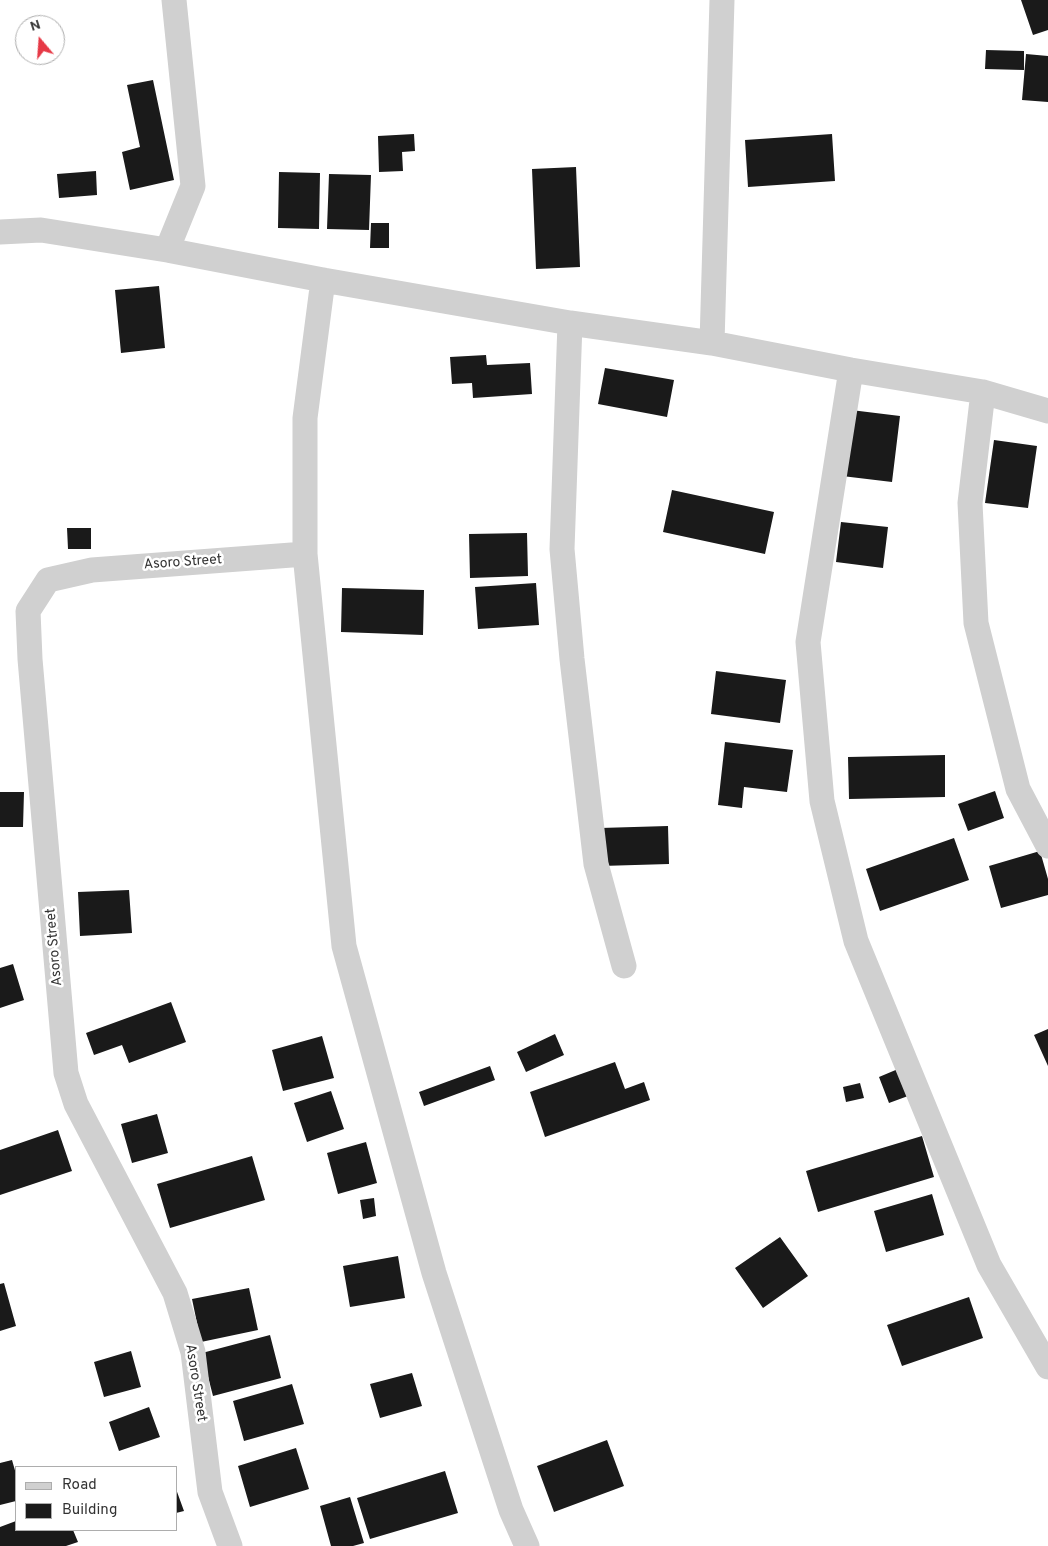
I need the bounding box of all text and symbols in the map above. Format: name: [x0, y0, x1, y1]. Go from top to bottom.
north arrow: [15, 15, 65, 65]
text: N: [28, 17, 43, 36]
street label: Asoro Street: [143, 552, 223, 574]
street label: Asoro Street: [43, 907, 67, 987]
street label: Asoro Street: [181, 1343, 209, 1423]
legend: [15, 1466, 178, 1531]
text: Road: [62, 1476, 97, 1495]
text: Building: [62, 1501, 117, 1520]

